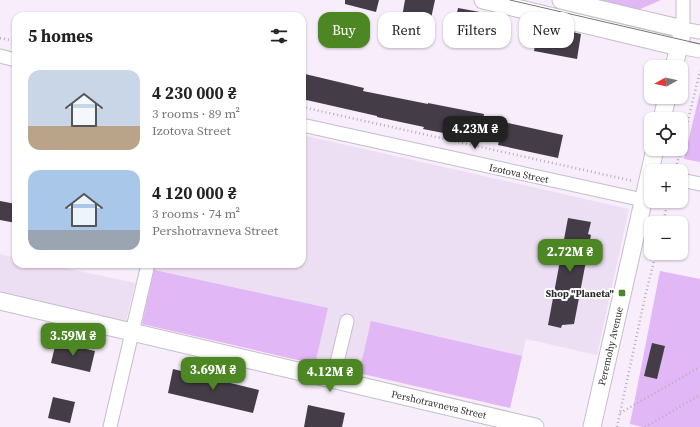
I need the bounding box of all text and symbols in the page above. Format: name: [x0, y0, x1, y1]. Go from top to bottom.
chip: Buy: [318, 12, 370, 48]
chip: Rent: [378, 12, 435, 48]
chip: Filters: [443, 12, 511, 48]
chip: New: [519, 12, 574, 48]
text: 5 homes: [28, 24, 93, 48]
icon: filters: [268, 25, 290, 47]
north arrow: [644, 60, 688, 104]
map controls: [644, 60, 688, 260]
text: 4 230 000 ₴: [152, 81, 237, 105]
icon: home: [60, 86, 108, 134]
text: 3 rooms · 89 m²: [152, 105, 240, 122]
button: locate: [644, 112, 688, 156]
pin: 4.23M ₴: [438, 116, 512, 150]
text: 4.23M ₴: [452, 120, 498, 137]
text: Izotova Street: [152, 122, 231, 139]
street label: Izotova Street: [488, 161, 551, 186]
button: +: [644, 164, 688, 208]
text: 4 120 000 ₴: [152, 181, 237, 205]
icon: home: [60, 186, 108, 234]
text: 3 rooms · 74 m²: [152, 205, 240, 222]
button: −: [644, 216, 688, 260]
text: Pershotravneva Street: [152, 222, 278, 239]
pin: 2.72M ₴: [533, 239, 607, 273]
text: 2.72M ₴: [547, 243, 593, 260]
place label: Shop "Planeta": [546, 287, 615, 300]
marker: Shop "Planeta": [617, 288, 627, 298]
street label: Peremohy Avenue: [595, 305, 626, 387]
pin: 3.59M ₴: [36, 323, 110, 357]
text: 3.59M ₴: [50, 327, 96, 344]
pin: 3.69M ₴: [176, 357, 250, 391]
pin: 4.12M ₴: [293, 359, 367, 393]
text: 3.69M ₴: [190, 361, 236, 378]
text: 4.12M ₴: [307, 363, 353, 380]
street label: Pershotravneva Street: [390, 387, 488, 422]

